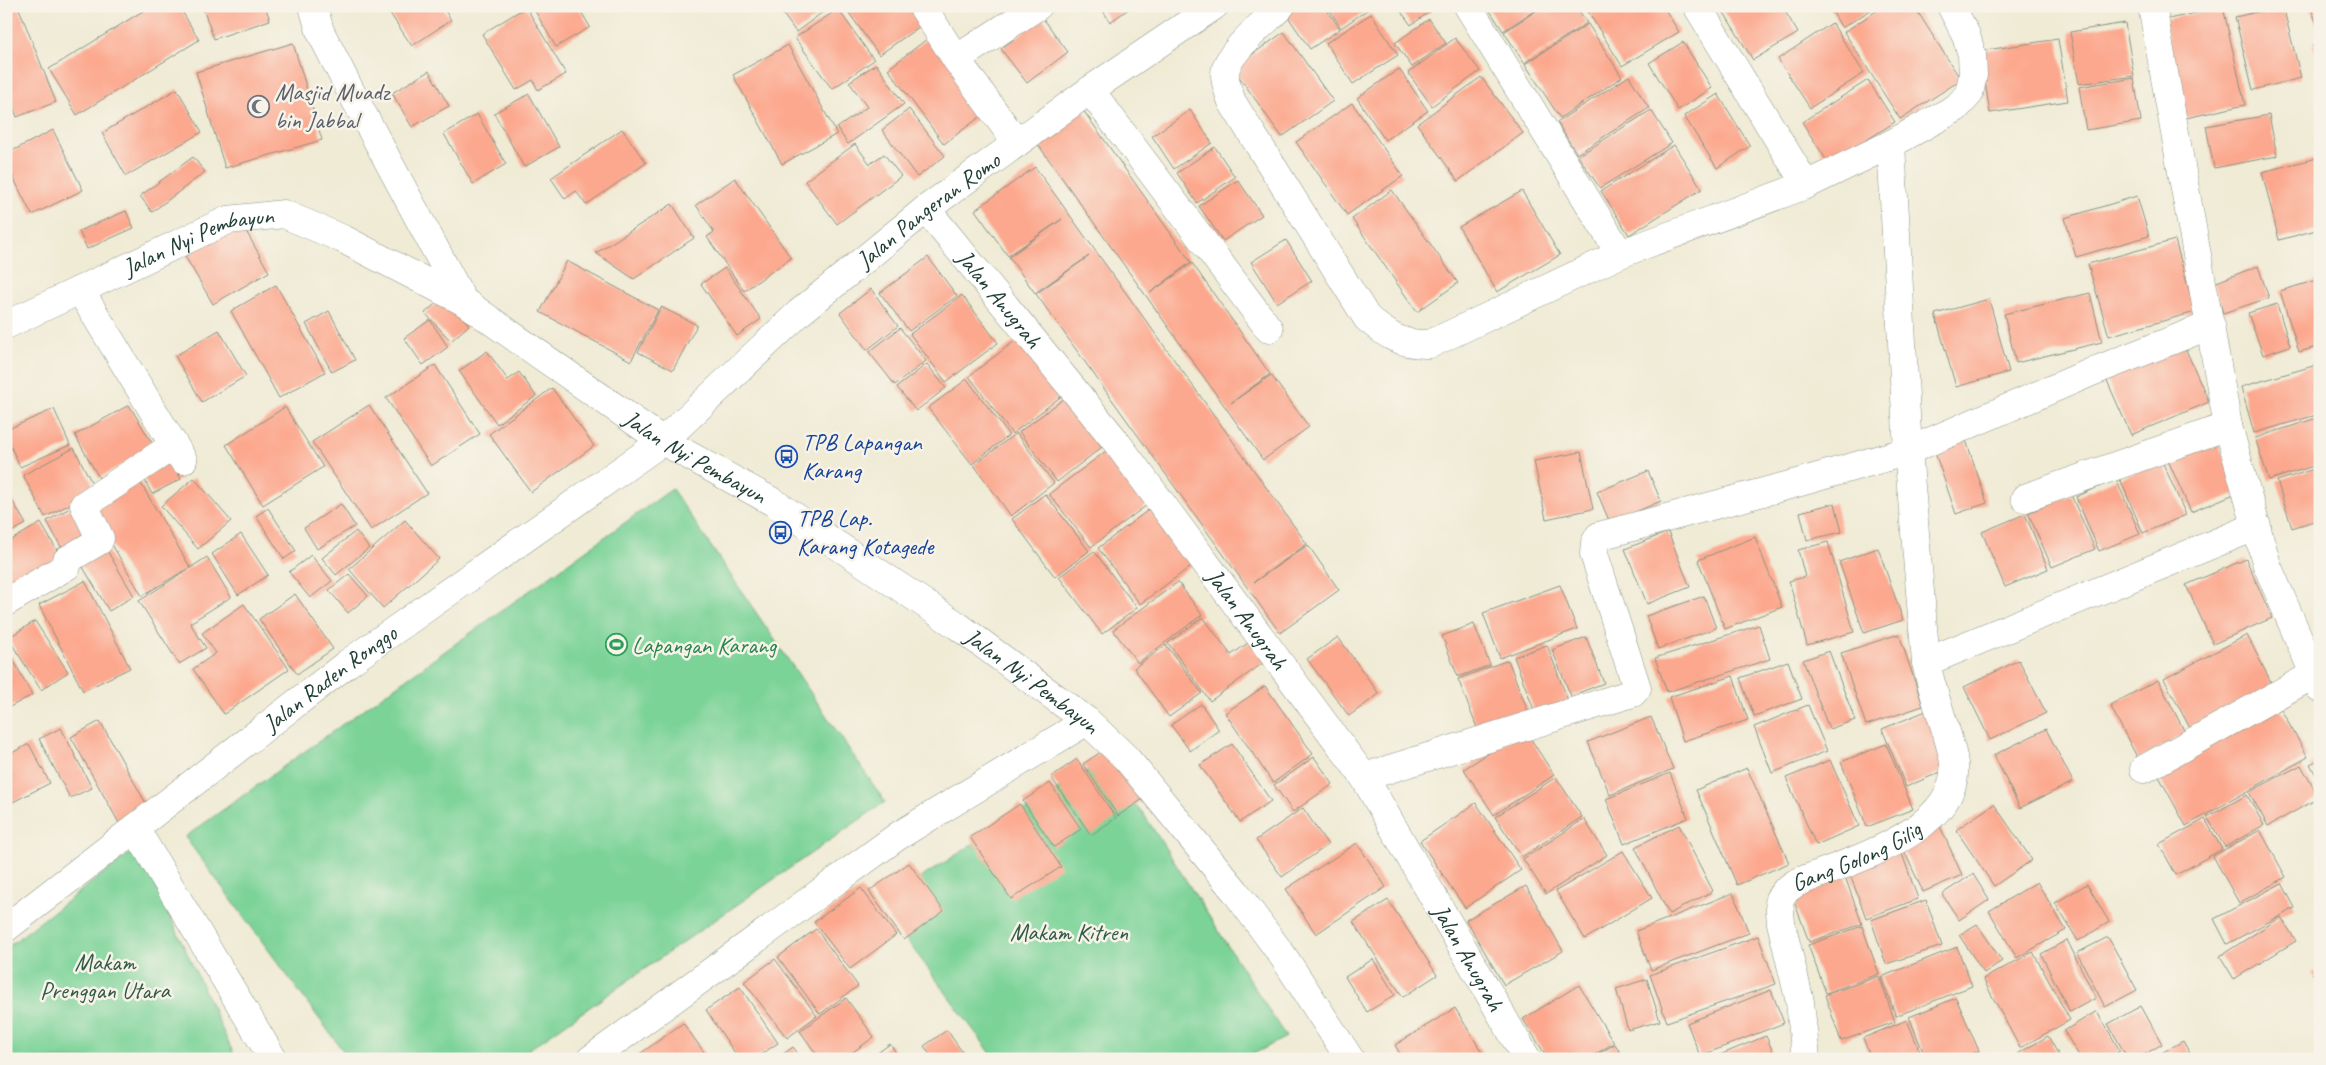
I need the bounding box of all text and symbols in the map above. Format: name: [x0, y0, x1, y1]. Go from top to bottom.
place label: Masjid Muadz bin Jabbal: [275, 77, 392, 135]
mosque icon: Masjid Muadz bin Jabbal: [247, 94, 271, 118]
street label: Jalan Pangeran Romo: [849, 144, 1007, 276]
street label: Jalan Nyi Pembayun: [117, 200, 276, 283]
street label: Jalan Anugrah: [950, 243, 1049, 355]
street label: Jalan Nyi Pembayun: [617, 403, 773, 511]
place label: TPB Lapangan Karang: [802, 427, 923, 485]
bus stop icon: TPB Lapangan Karang: [774, 444, 798, 468]
place label: TPB Lap. Karang Kotagede: [797, 503, 936, 561]
bus stop icon: TPB Lap. Karang Kotagede: [769, 520, 793, 544]
street label: Jalan Anugrah: [1199, 562, 1295, 676]
street label: Jalan Raden Ronggo: [256, 617, 404, 739]
street label: Jalan Nyi Pembayun: [958, 621, 1107, 741]
place label: Lapangan Karang: [632, 630, 778, 660]
sports icon: Lapangan Karang: [604, 633, 628, 657]
street label: Gang Golong Gilig: [1787, 814, 1928, 898]
street label: Jalan Anugrah: [1425, 898, 1511, 1017]
park label: Makam Kitren: [1010, 917, 1128, 947]
park label: Makam Prenggan Utara: [40, 947, 172, 1005]

